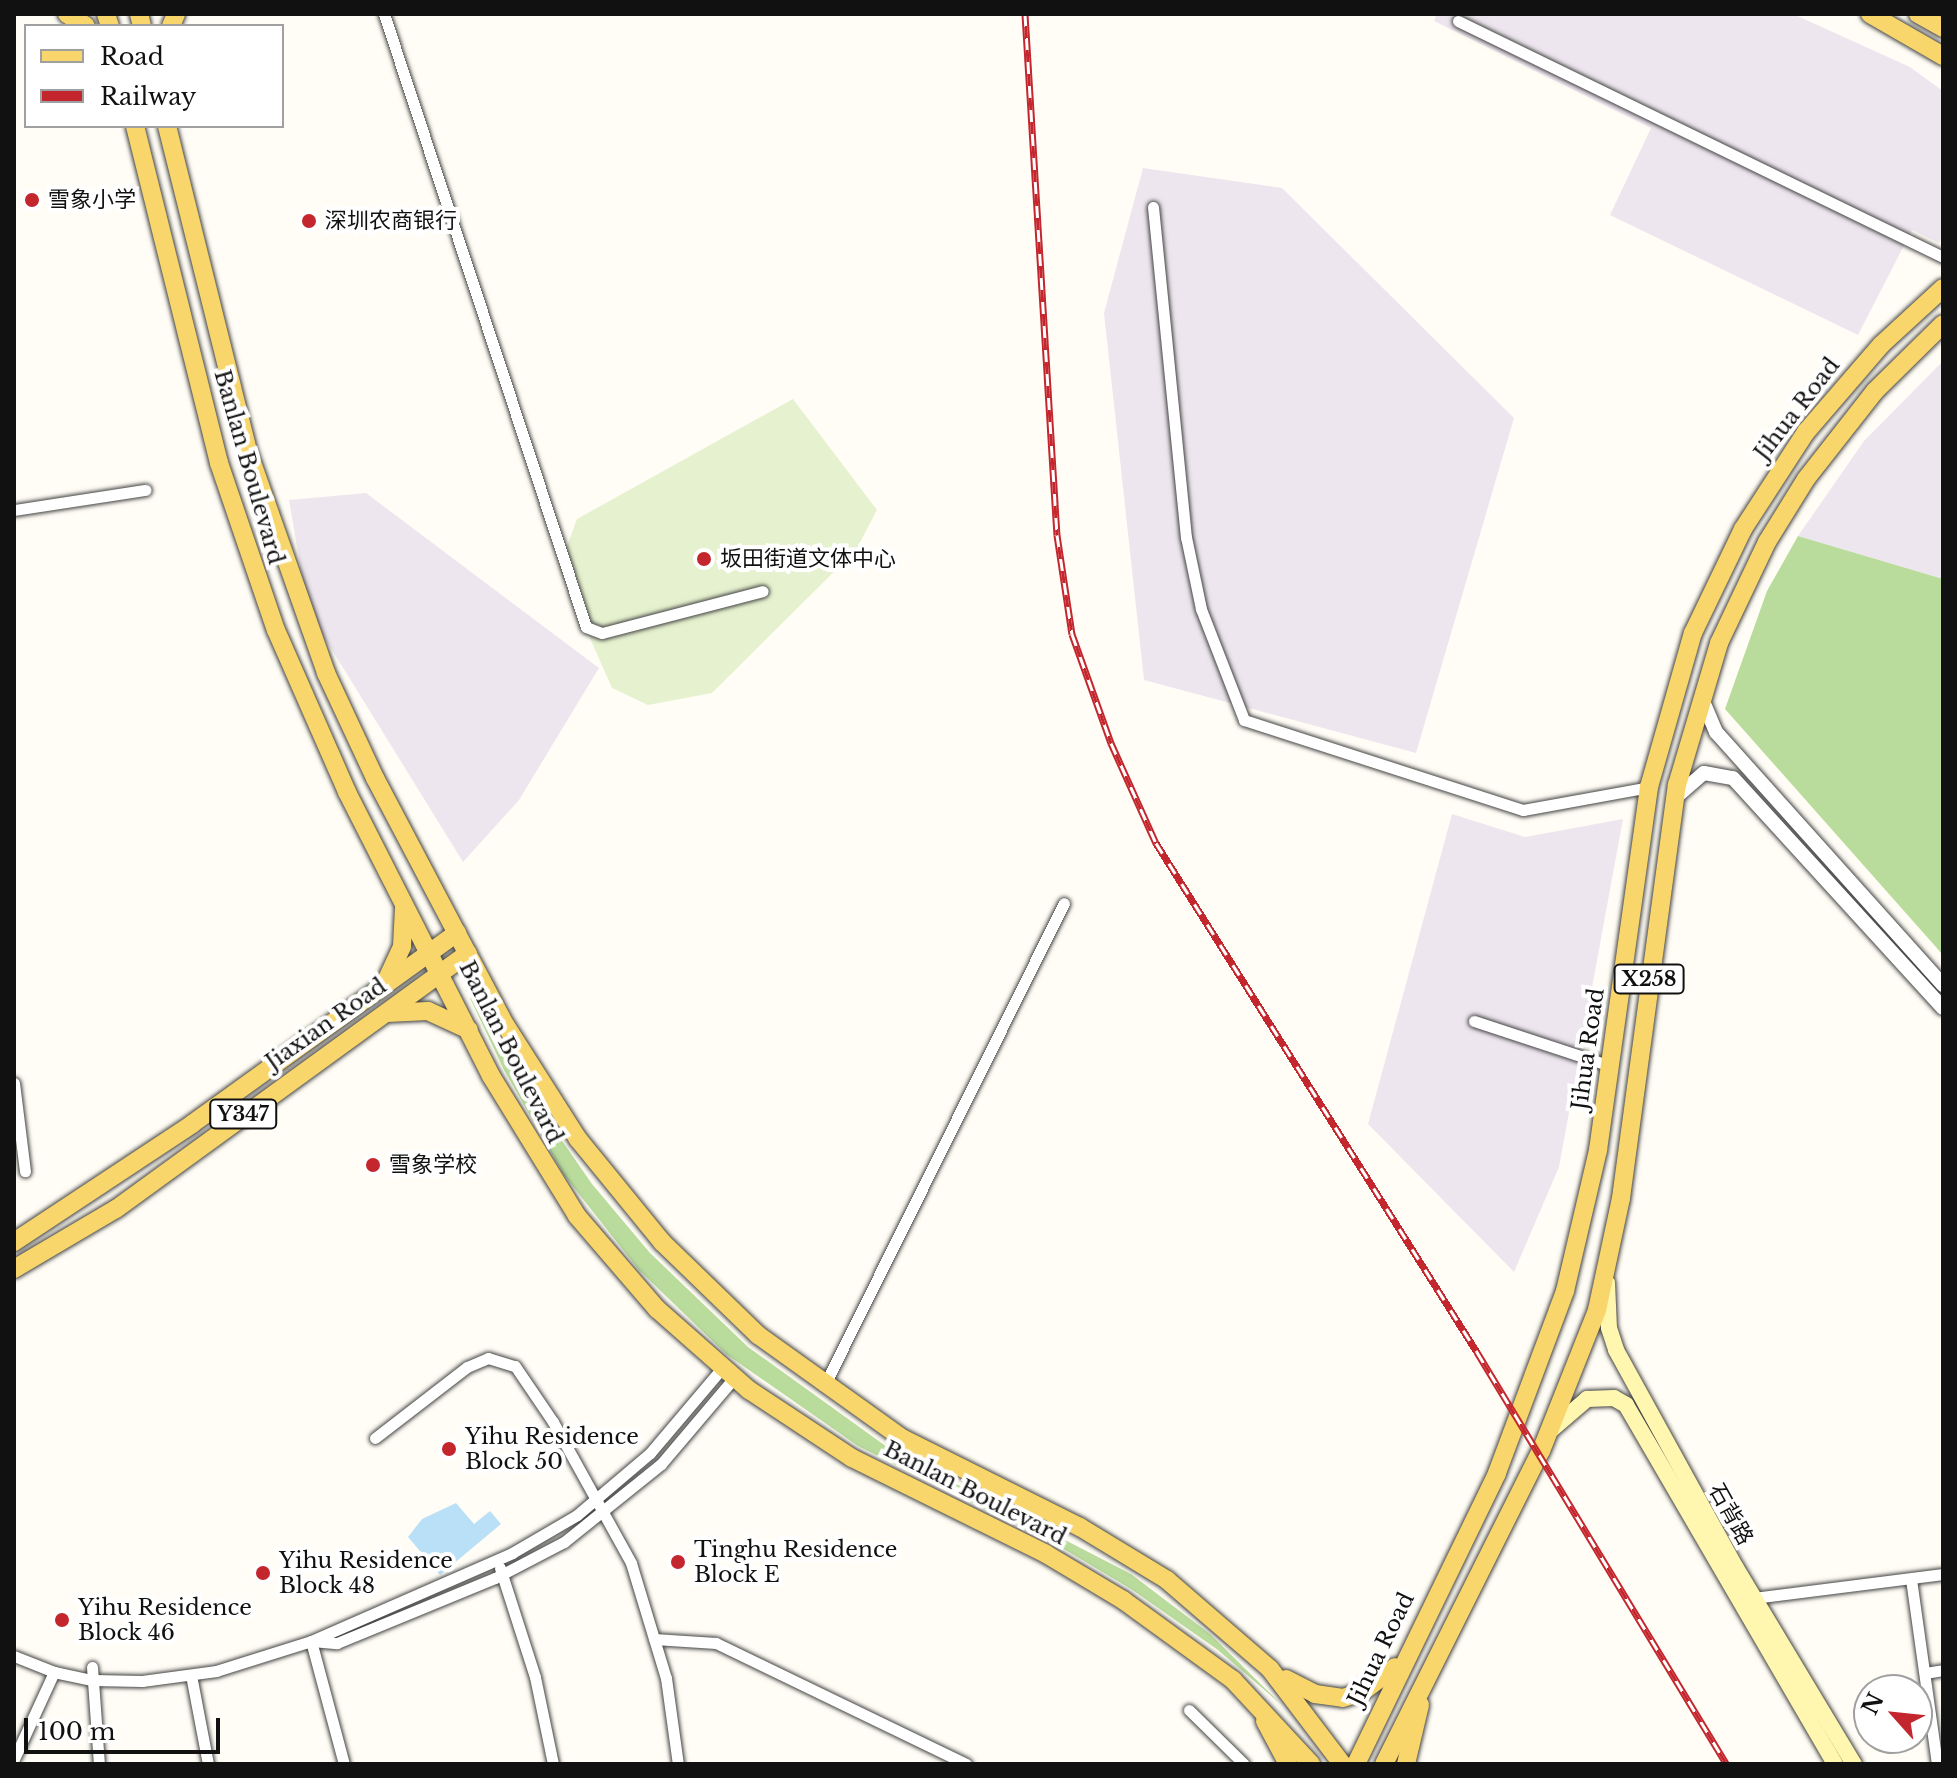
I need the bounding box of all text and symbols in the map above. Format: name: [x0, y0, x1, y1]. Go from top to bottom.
legend: [24, 24, 284, 128]
text: Road: [100, 42, 164, 71]
text: Railway: [100, 82, 196, 111]
place label: 雪象小学: [48, 187, 136, 213]
marker: 雪象小学: [23, 191, 41, 209]
place label: 深圳农商银行: [325, 208, 457, 234]
marker: 深圳农商银行: [300, 212, 318, 230]
street label: Jihua Road: [1749, 352, 1845, 466]
street label: Banlan Boulevard: [209, 367, 289, 567]
place label: 坂田街道文体中心: [720, 546, 896, 572]
marker: 坂田街道文体中心: [695, 550, 713, 568]
street label: Banlan Boulevard: [454, 956, 568, 1148]
road number: X258: [1613, 963, 1685, 995]
street label: Jiaxian Road: [261, 973, 391, 1075]
street label: Jihua Road: [1566, 986, 1610, 1112]
road number: Y347: [209, 1098, 277, 1130]
place label: 雪象学校: [389, 1152, 477, 1178]
marker: 雪象学校: [364, 1156, 382, 1174]
place label: Yihu Residence Block 50: [465, 1423, 639, 1474]
street label: Banlan Boulevard: [879, 1436, 1071, 1550]
marker: Yihu Residence Block 50: [440, 1440, 458, 1458]
street label: 石背路: [1703, 1479, 1759, 1549]
place label: Tinghu Residence Block E: [694, 1536, 897, 1588]
place label: Yihu Residence Block 48: [279, 1547, 453, 1598]
marker: Tinghu Residence Block E: [669, 1553, 687, 1571]
marker: Yihu Residence Block 48: [254, 1564, 272, 1582]
street label: Jihua Road: [1342, 1588, 1420, 1710]
place label: Yihu Residence Block 46: [78, 1594, 252, 1646]
marker: Yihu Residence Block 46: [53, 1611, 71, 1629]
north arrow: [1853, 1674, 1933, 1754]
text: N: [1856, 1688, 1890, 1719]
scale bar: [28, 1702, 224, 1752]
text: 100 m: [38, 1717, 116, 1746]

